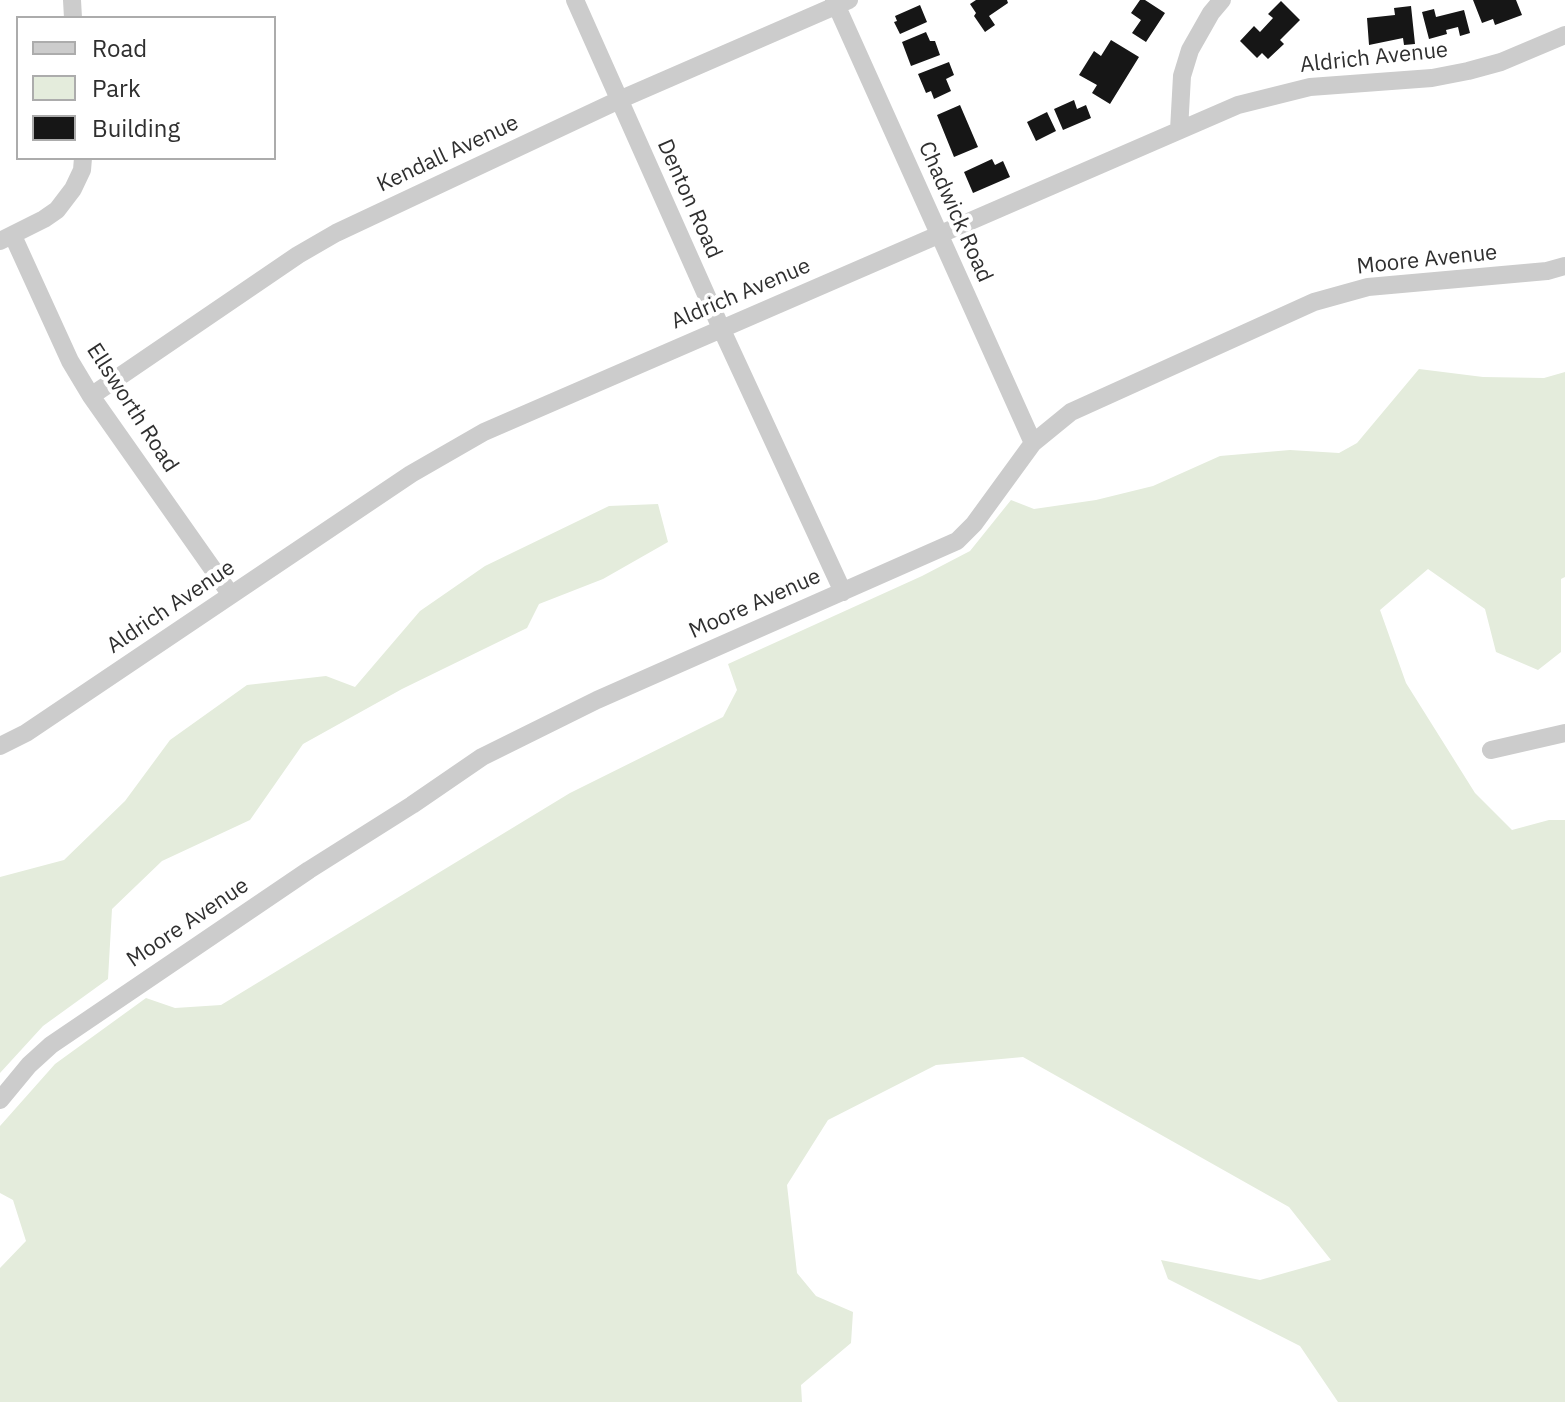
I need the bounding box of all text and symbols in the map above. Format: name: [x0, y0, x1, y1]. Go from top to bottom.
legend: [16, 16, 276, 160]
text: Road: [92, 32, 147, 64]
street label: Aldrich Avenue: [1299, 37, 1449, 79]
text: Park: [92, 72, 141, 104]
street label: Kendall Avenue: [373, 110, 523, 198]
text: Building: [92, 112, 180, 144]
street label: Denton Road: [651, 135, 727, 263]
street label: Chadwick Road: [912, 137, 998, 287]
street label: Moore Avenue: [1355, 239, 1499, 281]
street label: Aldrich Avenue: [667, 253, 815, 335]
street label: Ellsworth Road: [81, 339, 183, 477]
street label: Aldrich Avenue: [102, 554, 240, 660]
street label: Moore Avenue: [685, 563, 825, 645]
street label: Moore Avenue: [122, 873, 254, 973]

